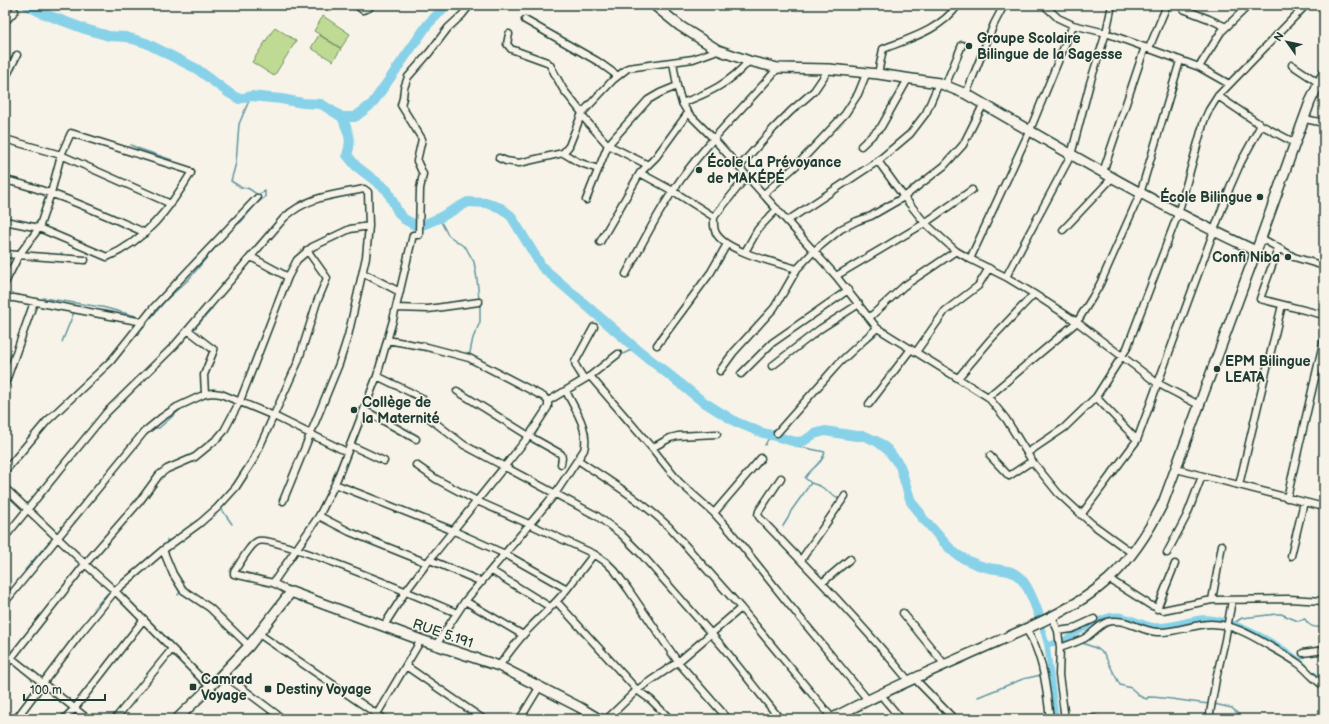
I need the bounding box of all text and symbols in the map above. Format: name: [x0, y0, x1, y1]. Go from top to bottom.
north arrow: [1267, 22, 1307, 62]
place label: Groupe Scolaire Bilingue de la Sagesse: [977, 30, 1122, 63]
text: N: [1271, 30, 1287, 44]
marker: Groupe Scolaire Bilingue de la Sagesse: [964, 41, 974, 51]
place label: École La Prévoyance de MAKÉPÉ: [707, 152, 841, 187]
marker: École La Prévoyance de MAKÉPÉ: [694, 165, 704, 175]
place label: École Bilingue: [1160, 187, 1252, 206]
marker: École Bilingue: [1255, 192, 1265, 202]
place label: Confi Niba: [1212, 249, 1280, 266]
marker: Confi Niba: [1283, 252, 1293, 262]
place label: EPM Bilingue LEATA: [1225, 353, 1311, 386]
marker: EPM Bilingue LEATA: [1212, 364, 1222, 374]
place label: Collège de la Maternité: [362, 394, 440, 427]
marker: Collège de la Maternité: [349, 405, 359, 415]
street label: RUE 5.191: [410, 615, 475, 652]
place label: Camrad Voyage: [201, 671, 252, 704]
scale bar: [24, 676, 105, 702]
place label: Destiny Voyage: [276, 681, 371, 698]
marker: Camrad Voyage: [188, 682, 198, 692]
text: 100 m: [30, 683, 62, 698]
marker: Destiny Voyage: [263, 684, 273, 694]

